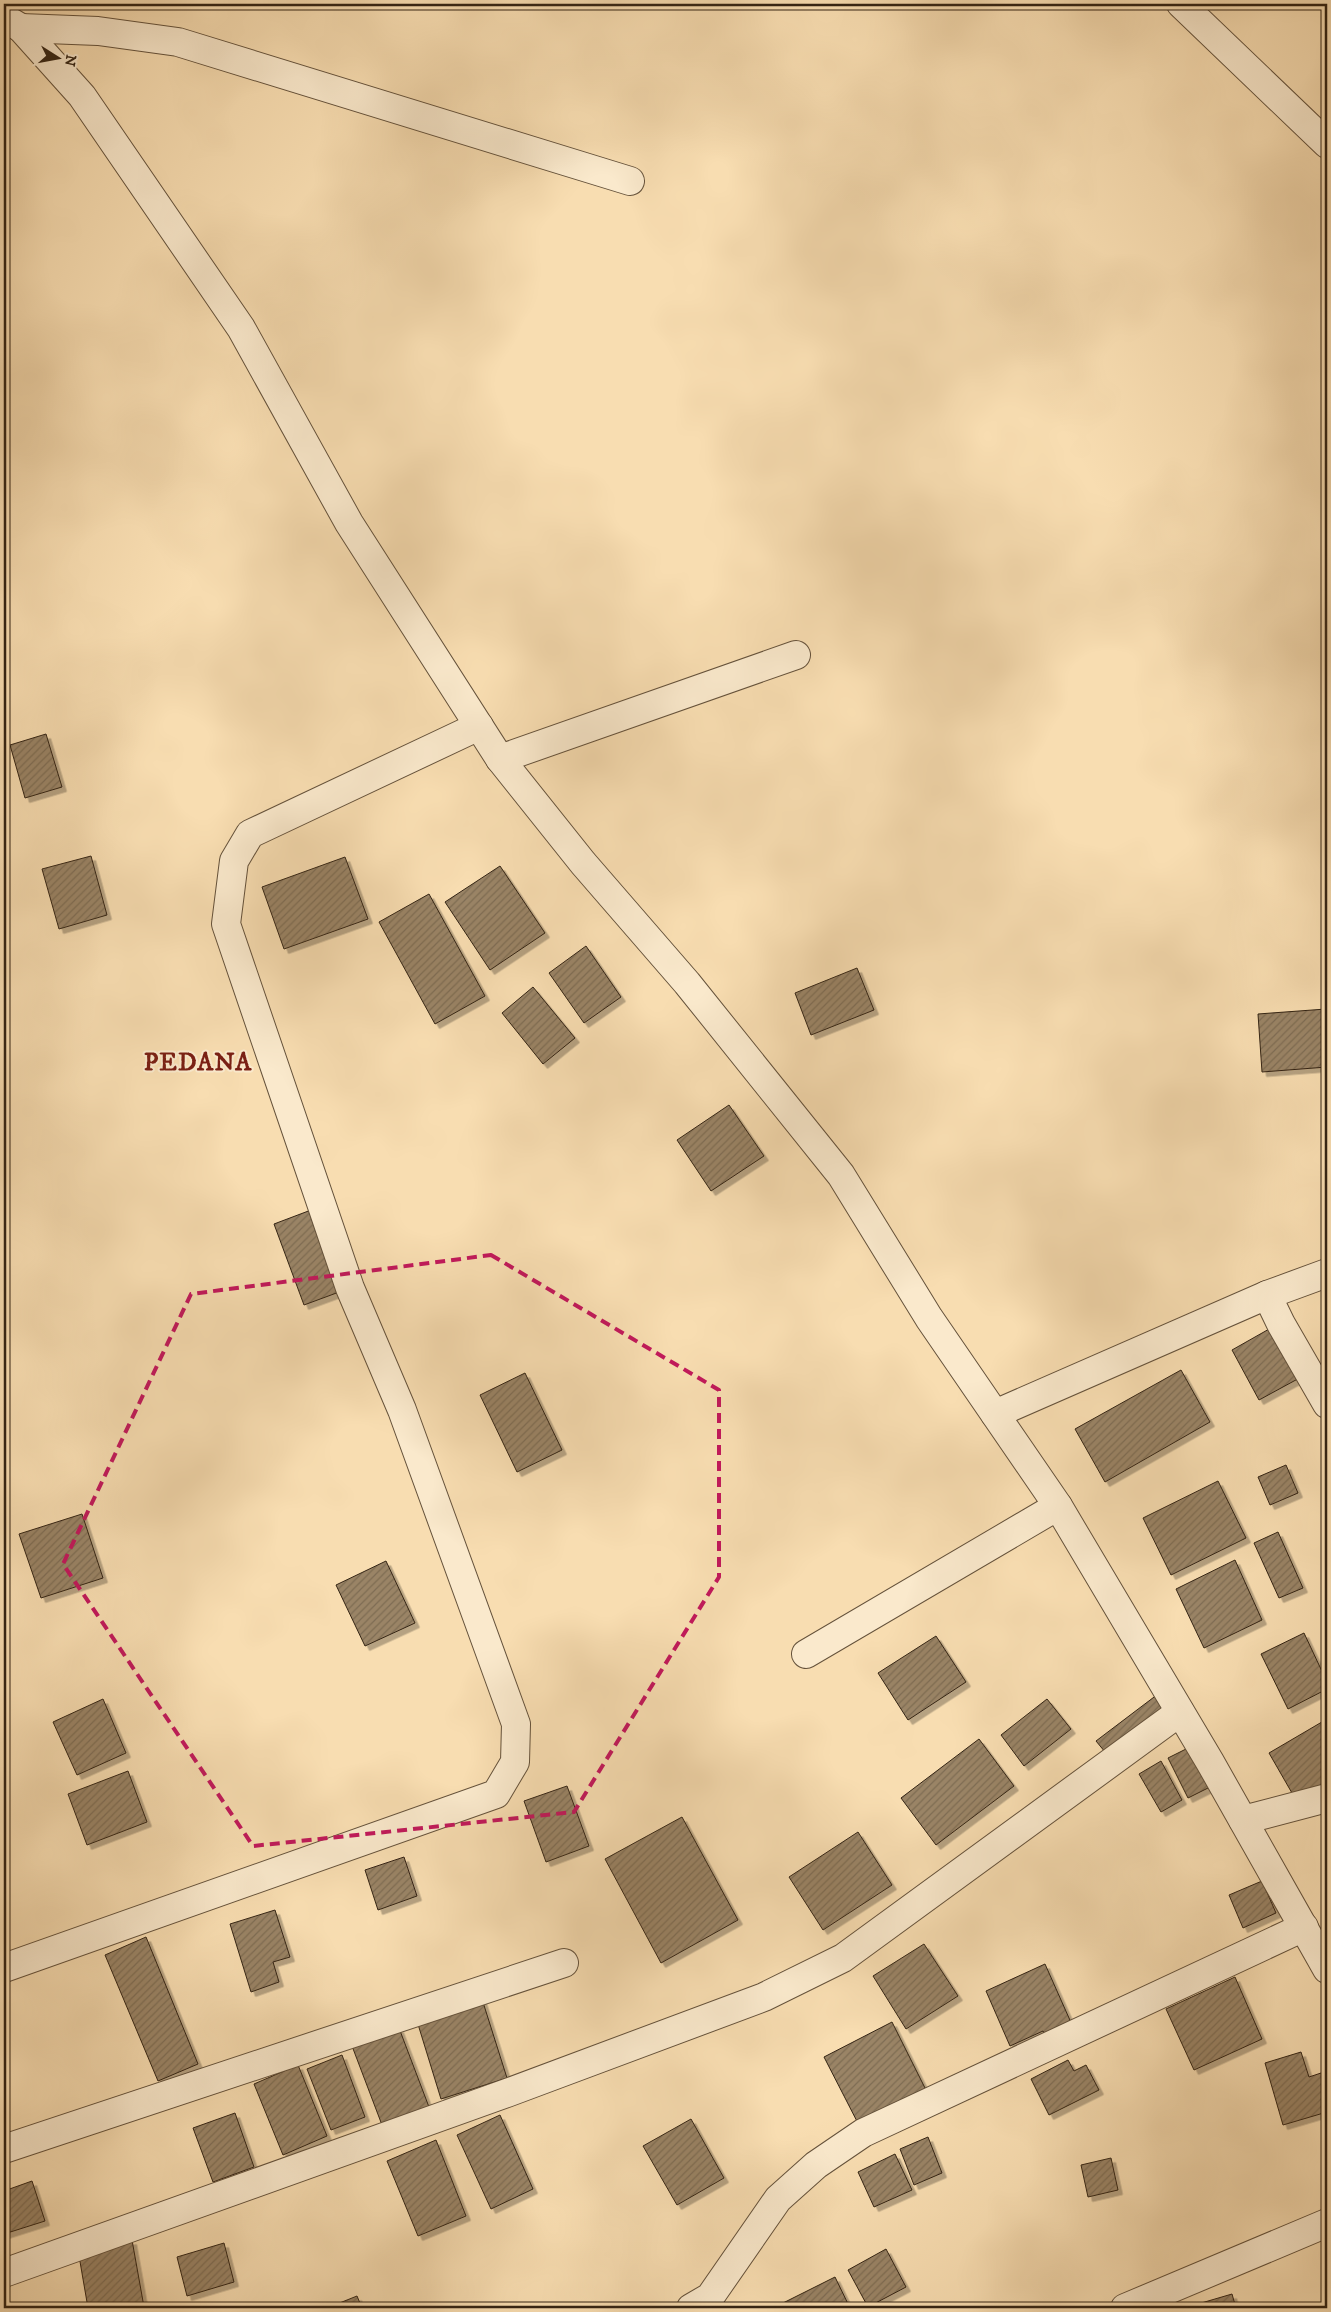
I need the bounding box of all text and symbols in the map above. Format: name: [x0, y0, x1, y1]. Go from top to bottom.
north arrow: [32, 32, 82, 82]
text: N: [60, 53, 80, 68]
district label: PEDANA: [144, 1047, 252, 1078]

